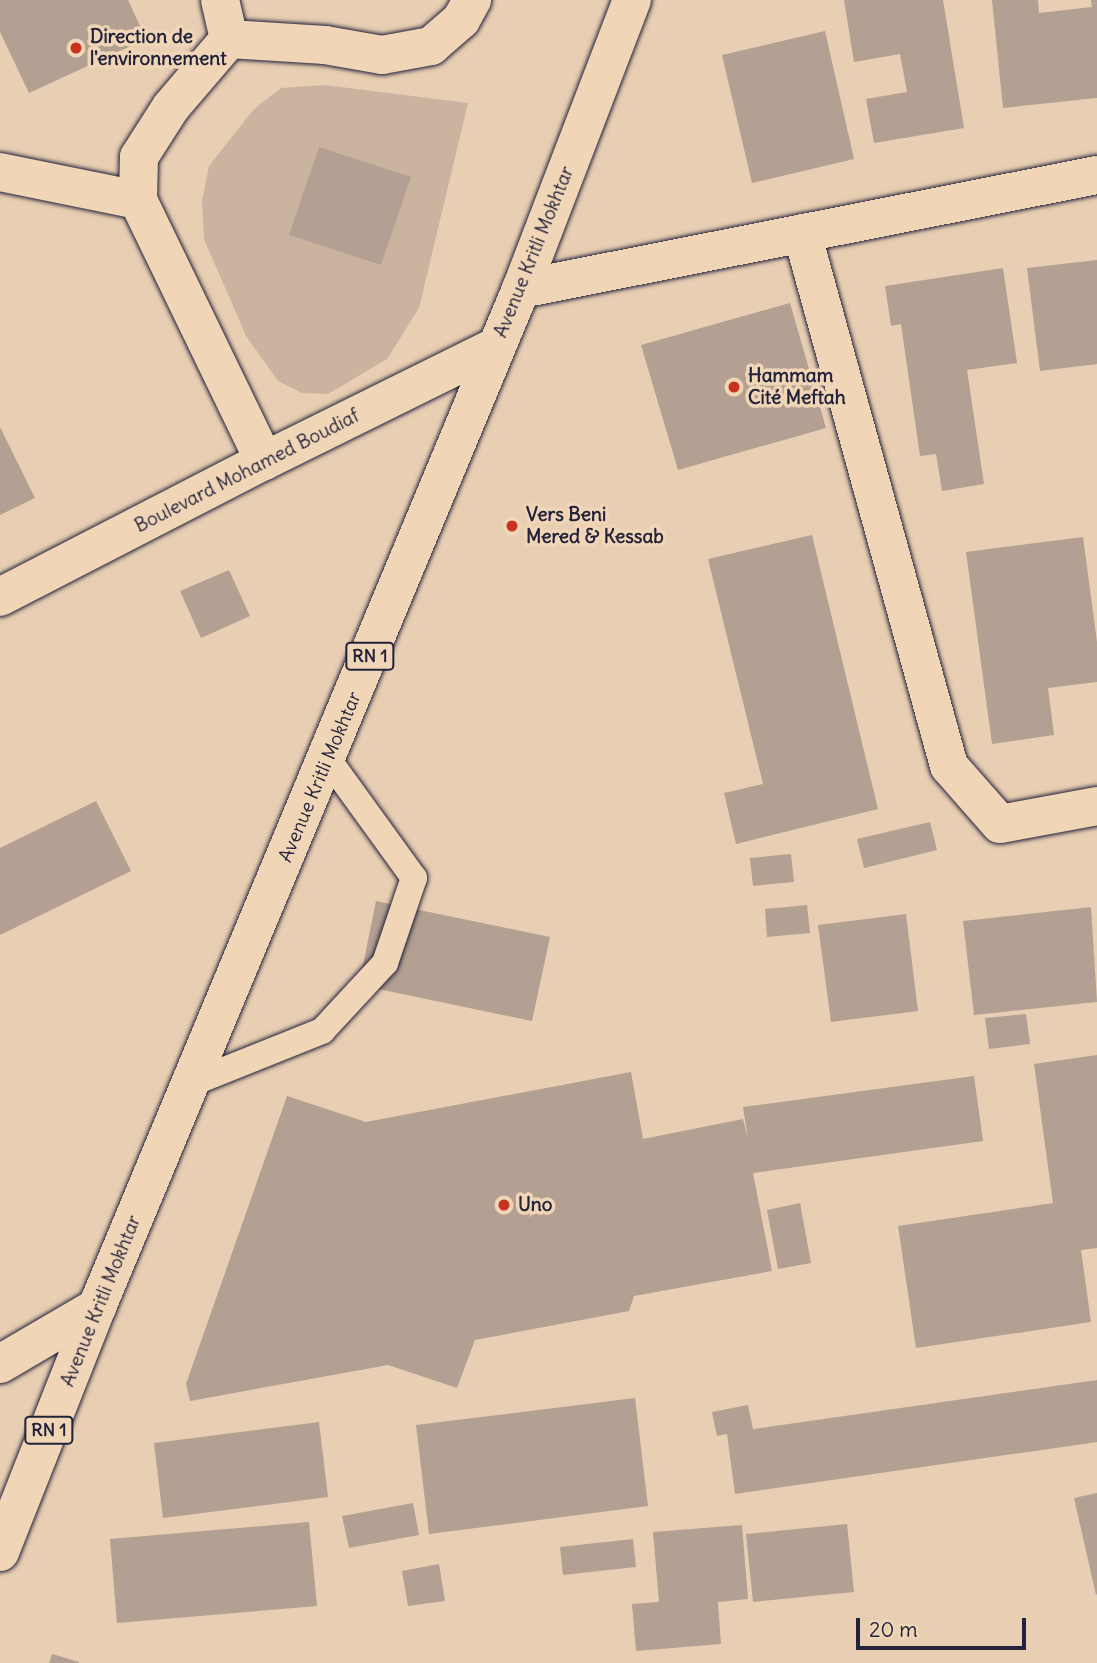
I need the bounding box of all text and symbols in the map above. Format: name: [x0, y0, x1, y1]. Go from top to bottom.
place label: Direction de l'environnement: [90, 26, 227, 70]
marker: Direction de l'environnement: [68, 40, 84, 56]
street label: Avenue Kritli Mokhtar: [489, 163, 579, 341]
place label: Hammam Cité Meftah: [748, 365, 846, 409]
marker: Hammam Cité Meftah: [726, 379, 742, 395]
street label: Boulevard Mohamed Boudiaf: [131, 404, 363, 538]
place label: Vers Beni Mered & Kessab: [526, 504, 664, 548]
marker: Vers Beni Mered & Kessab: [504, 518, 520, 534]
road number: RN 1: [344, 642, 396, 670]
street label: Avenue Kritli Mokhtar: [274, 688, 366, 866]
place label: Uno: [518, 1194, 552, 1216]
marker: Uno: [496, 1197, 512, 1213]
street label: Avenue Kritli Mokhtar: [56, 1212, 146, 1390]
road number: RN 1: [23, 1415, 75, 1444]
scale bar: [859, 1604, 1029, 1648]
text: 20 m: [869, 1616, 918, 1643]

